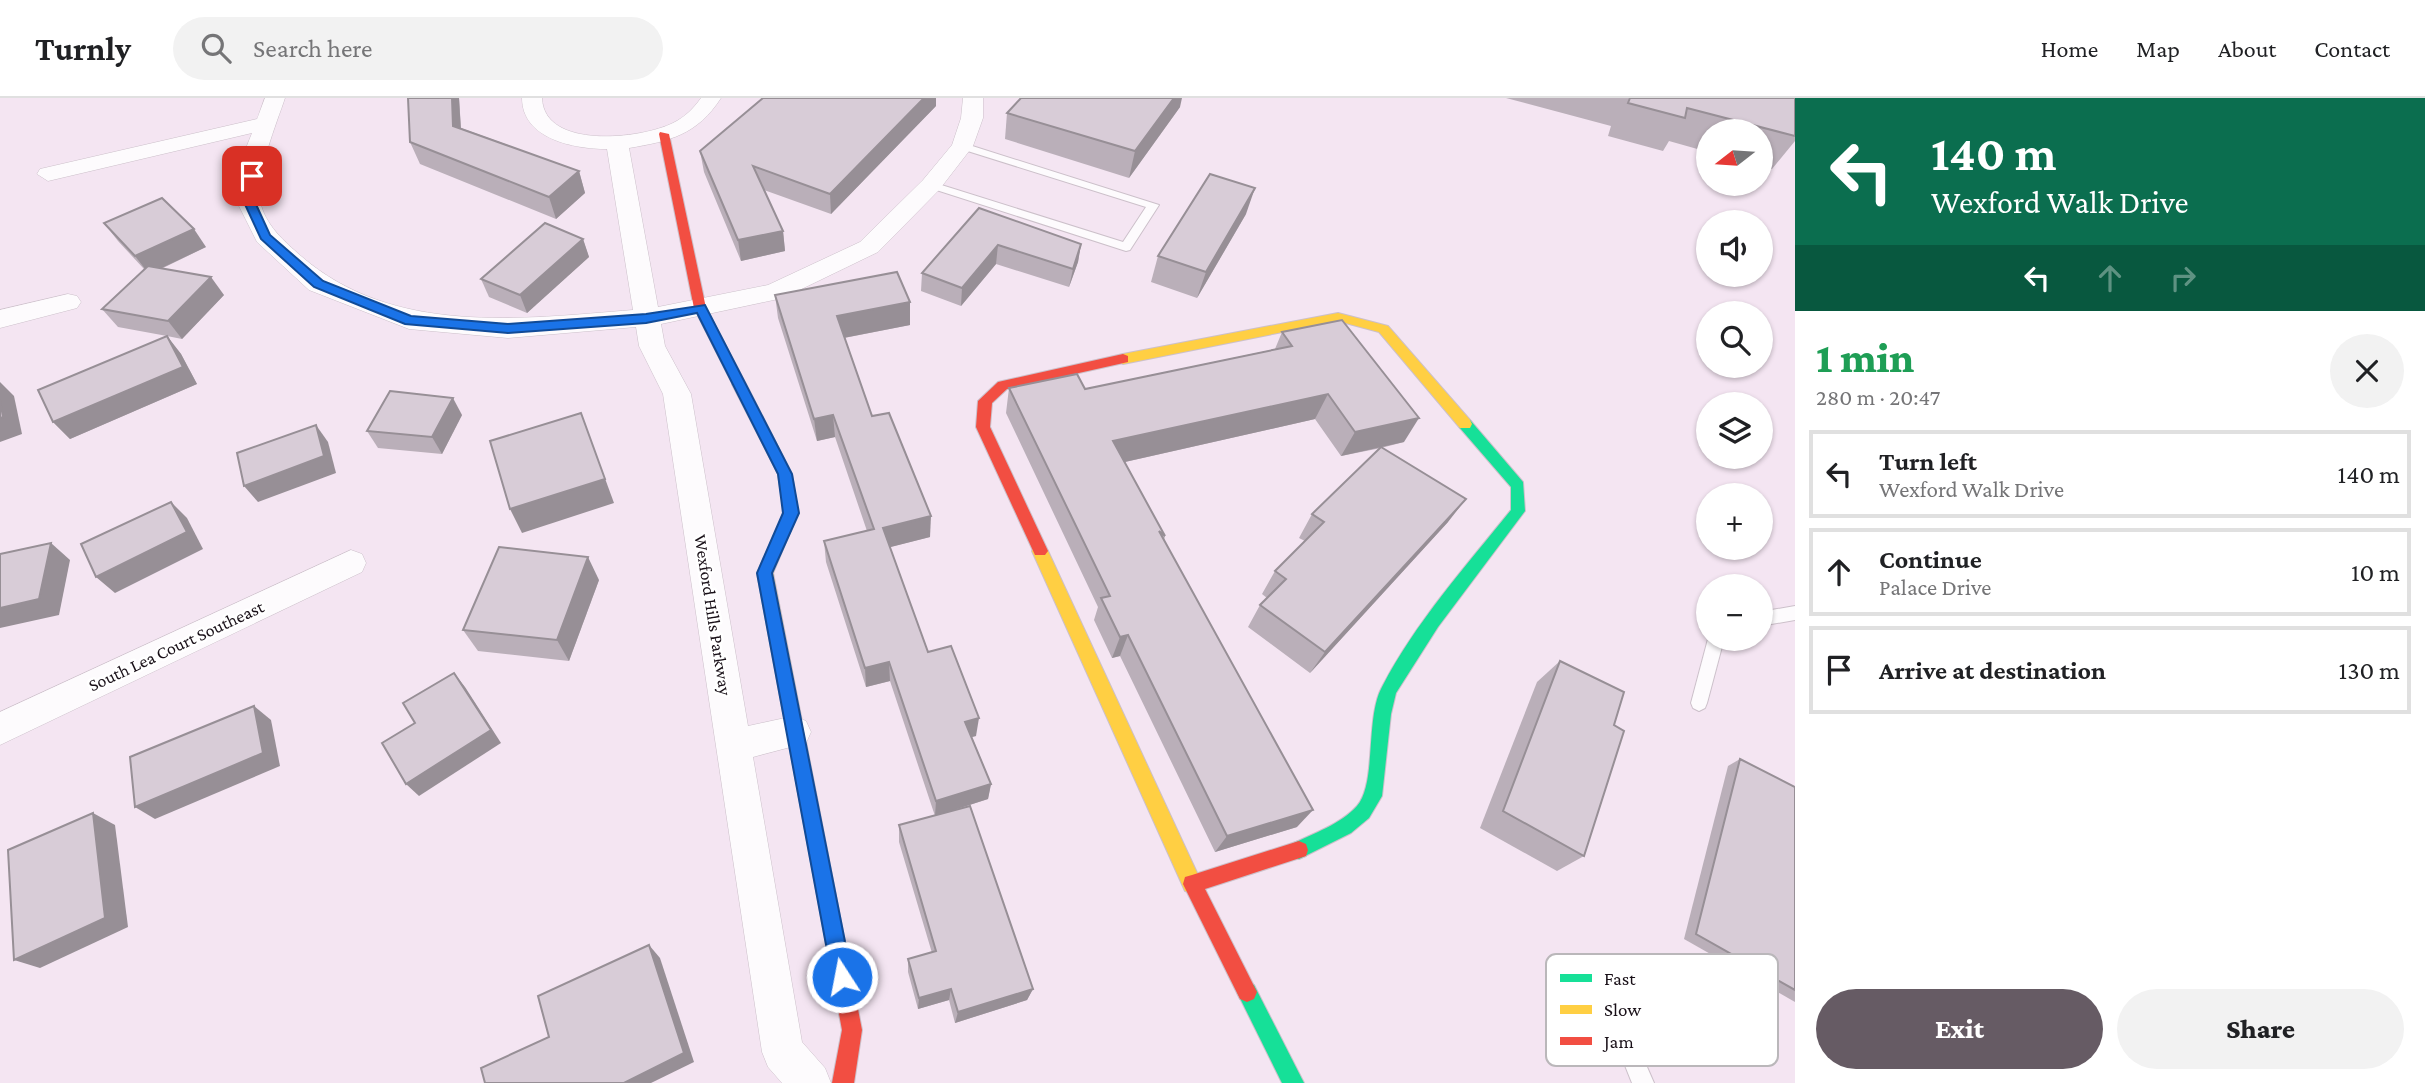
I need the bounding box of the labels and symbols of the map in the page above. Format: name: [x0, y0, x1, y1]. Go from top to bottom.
north arrow: [1696, 119, 1773, 196]
pin: [222, 146, 282, 206]
street label: Wexford Hills Parkway: [690, 533, 736, 698]
street label: South Lea Court Southeast: [85, 596, 268, 695]
position arrow: [805, 940, 879, 1014]
legend: [1546, 954, 1778, 1066]
text: Fast: [1604, 968, 1636, 989]
text: Slow: [1604, 999, 1641, 1020]
text: Jam: [1602, 1031, 1634, 1052]

